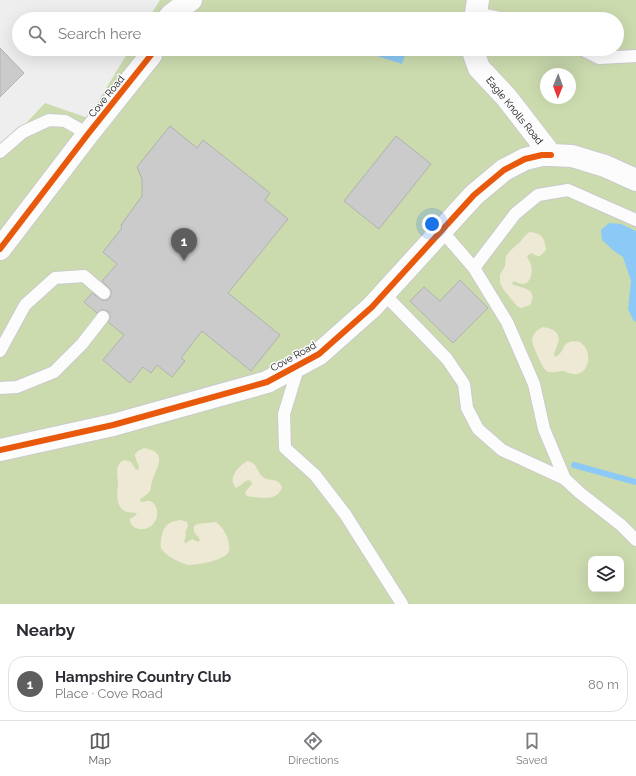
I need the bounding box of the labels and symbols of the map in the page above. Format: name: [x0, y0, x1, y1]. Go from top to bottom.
north arrow: [540, 68, 576, 104]
street label: Cove Road: [86, 73, 126, 119]
street label: Eagle Knolls Road: [484, 74, 545, 146]
your location: [422, 214, 442, 234]
pin: 1: [171, 228, 197, 261]
street label: Cove Road: [269, 339, 318, 373]

